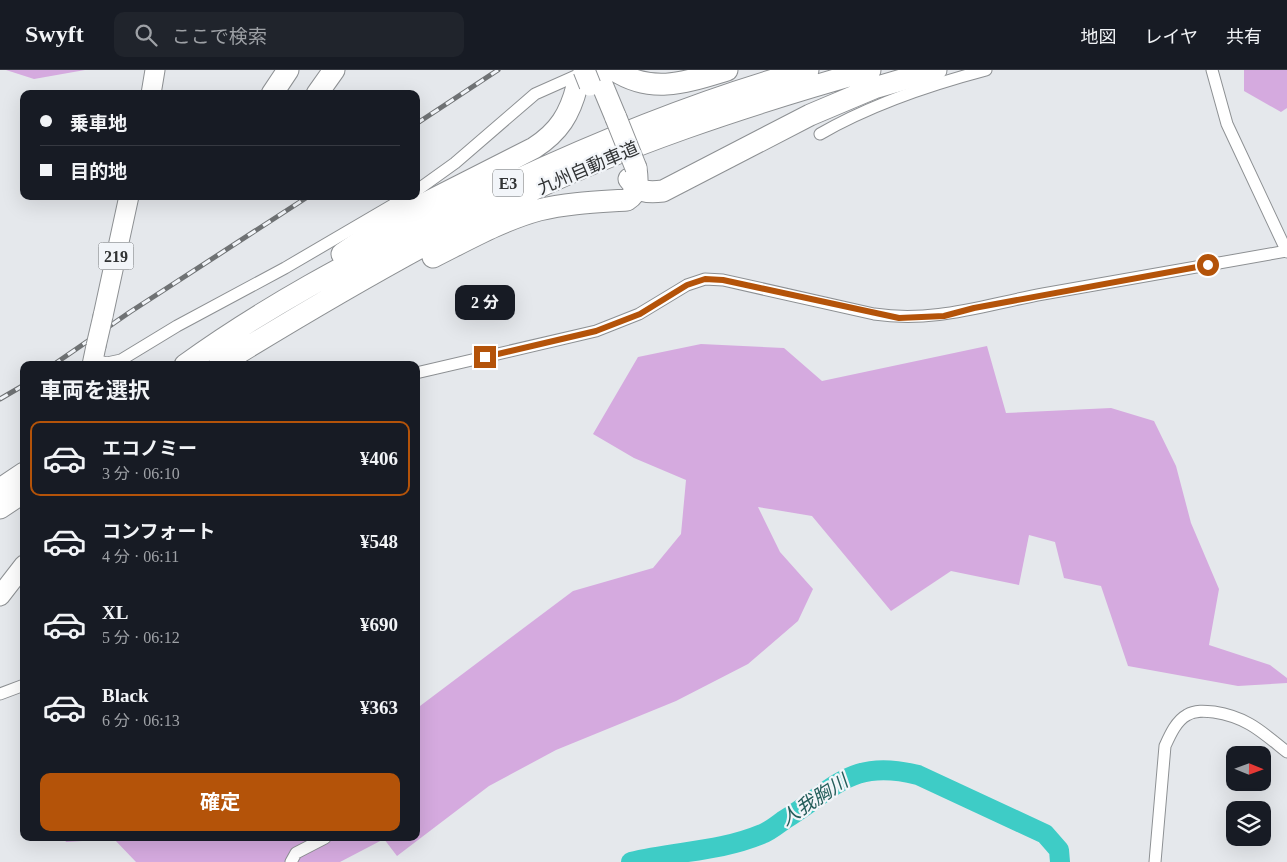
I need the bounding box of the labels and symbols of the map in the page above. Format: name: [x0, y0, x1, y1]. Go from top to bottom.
street label: 九州自動車道: [534, 138, 642, 198]
road number: E3: [493, 170, 523, 196]
road number: 219: [98, 242, 134, 270]
route start: [1197, 254, 1219, 276]
callout: 2 分: [455, 284, 515, 320]
route end: [474, 346, 496, 368]
north arrow: [1226, 746, 1271, 791]
water label: 人我胸川: [776, 769, 853, 830]

